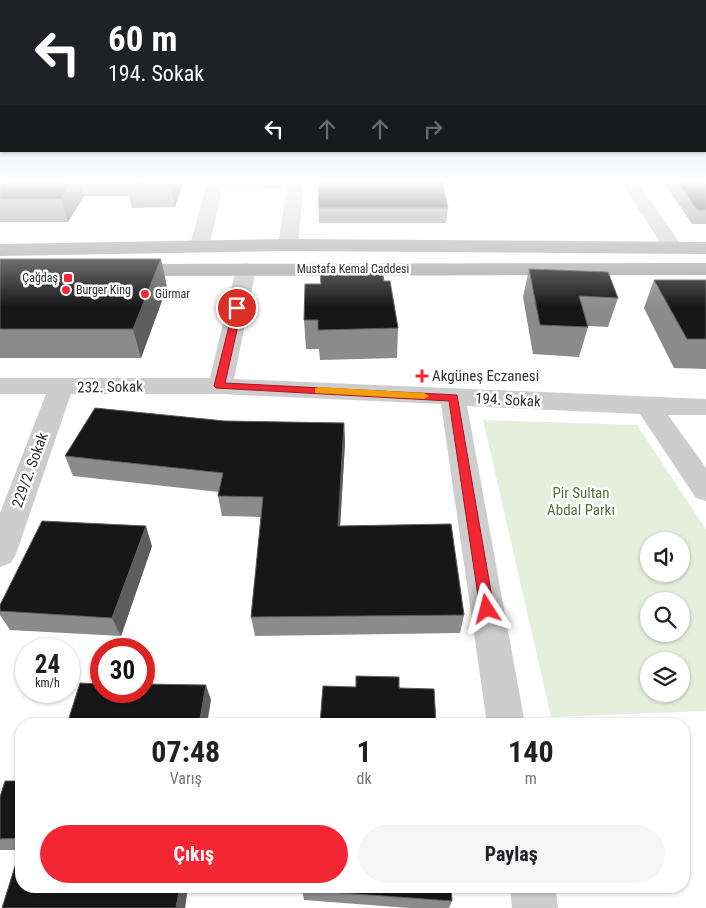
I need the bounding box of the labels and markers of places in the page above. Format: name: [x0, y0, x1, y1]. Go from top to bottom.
place label: Çağdaş: [22, 271, 58, 285]
marker: Çağdaş: [62, 272, 74, 284]
place label: Burger King: [76, 283, 131, 297]
marker: Burger King: [60, 284, 72, 296]
place label: Gürmar: [155, 287, 190, 301]
pin: [216, 287, 258, 329]
marker: Gürmar: [139, 288, 151, 300]
place label: Akgüneş Eczanesi: [432, 367, 539, 385]
marker: Akgüneş Eczanesi: [416, 370, 428, 382]

